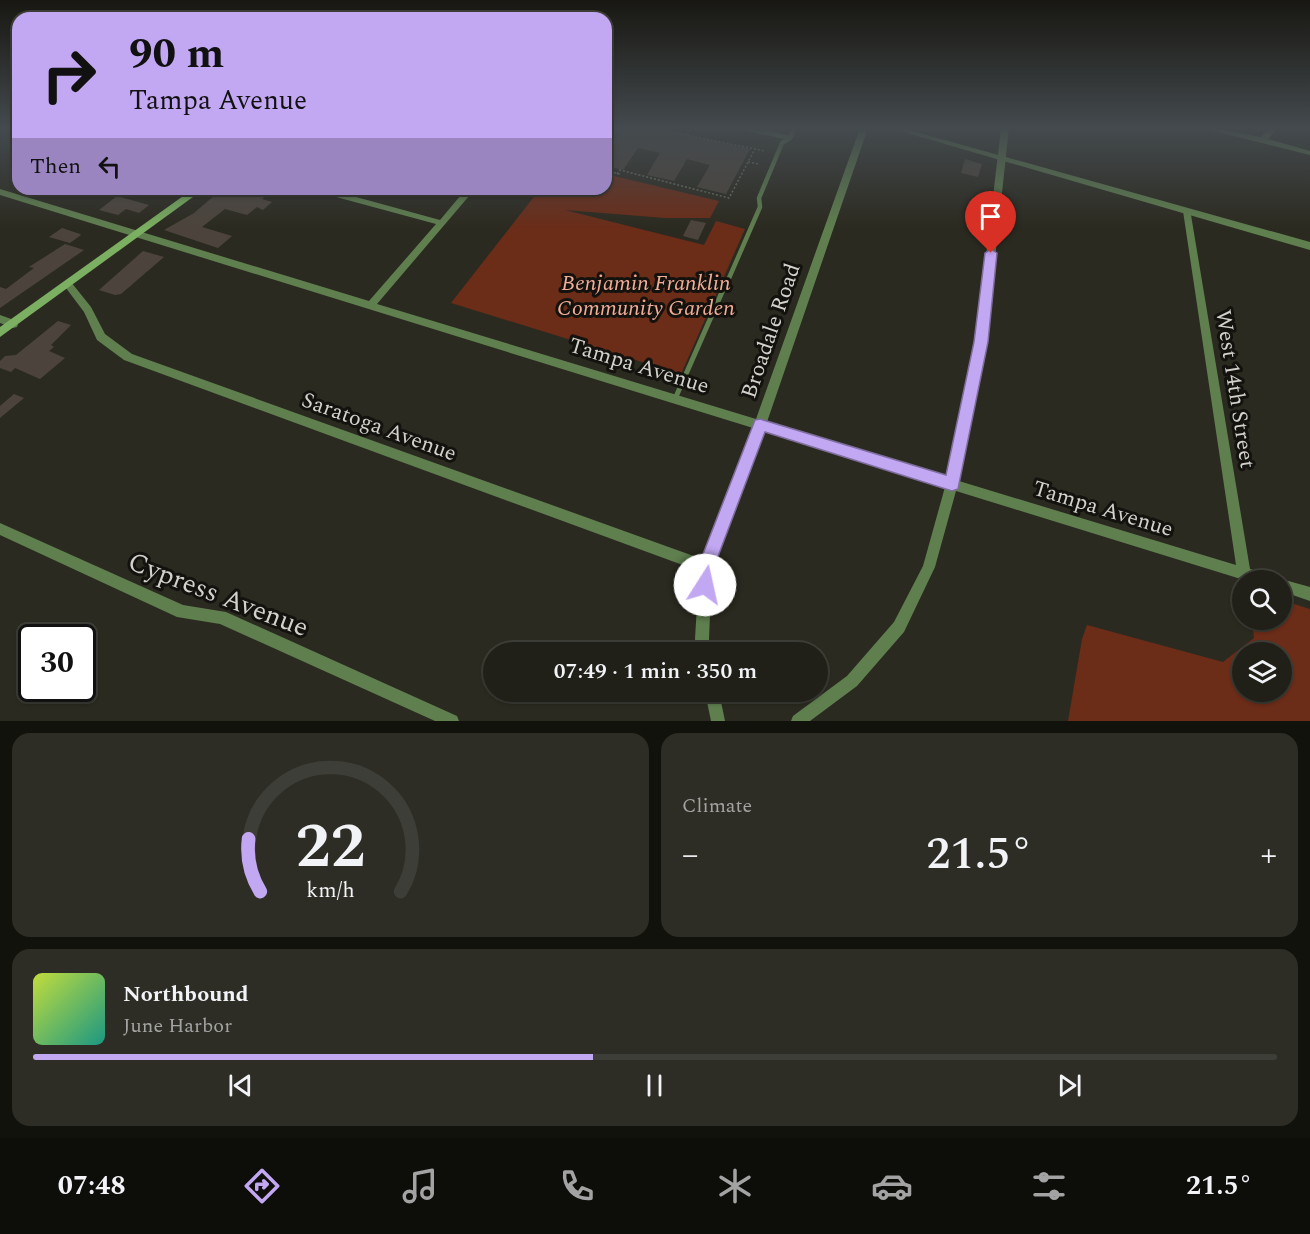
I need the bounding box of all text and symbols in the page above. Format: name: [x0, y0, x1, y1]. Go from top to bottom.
text: 90 m: [129, 23, 224, 86]
icon: right: [30, 36, 108, 114]
text: Tampa Avenue: [129, 80, 307, 122]
text: Then: [30, 150, 81, 183]
icon: left: [93, 150, 126, 183]
pin: [965, 191, 1016, 253]
icon: arrive: [974, 200, 1007, 233]
street label: Broadale Road: [732, 259, 810, 403]
park label: Benjamin Franklin Community Garden: [557, 267, 735, 325]
street label: West 14th Street: [1206, 307, 1264, 471]
street label: Tampa Avenue: [565, 329, 713, 403]
street label: Saratoga Avenue: [297, 384, 461, 470]
street label: Tampa Avenue: [1029, 472, 1177, 546]
street label: Cypress Avenue: [122, 541, 314, 649]
position arrow: [673, 553, 737, 617]
map controls: [1232, 570, 1292, 702]
button: search: [1232, 570, 1292, 630]
speed limit sign: 30: [18, 624, 96, 702]
button: layers: [1232, 642, 1292, 702]
text: 07:49 · 1 min · 350 m: [554, 655, 757, 688]
text: Climate: [682, 791, 752, 821]
text: 22: [295, 800, 366, 895]
text: 21.5°: [926, 820, 1033, 889]
text: −: [682, 830, 699, 880]
text: +: [1260, 830, 1277, 880]
text: km/h: [306, 874, 355, 907]
text: Northbound: [123, 978, 249, 1011]
text: June Harbor: [123, 1011, 232, 1041]
icon: previous: [224, 1069, 257, 1102]
icon: pause: [638, 1069, 671, 1102]
icon: next: [1053, 1069, 1086, 1102]
text: 07:48: [58, 1165, 126, 1207]
icon: directions: [241, 1165, 283, 1207]
icon: music: [399, 1165, 441, 1207]
icon: phone: [556, 1165, 598, 1207]
icon: climate: [714, 1165, 756, 1207]
icon: car: [871, 1165, 913, 1207]
icon: filters: [1028, 1165, 1070, 1207]
text: 21.5°: [1186, 1165, 1252, 1207]

